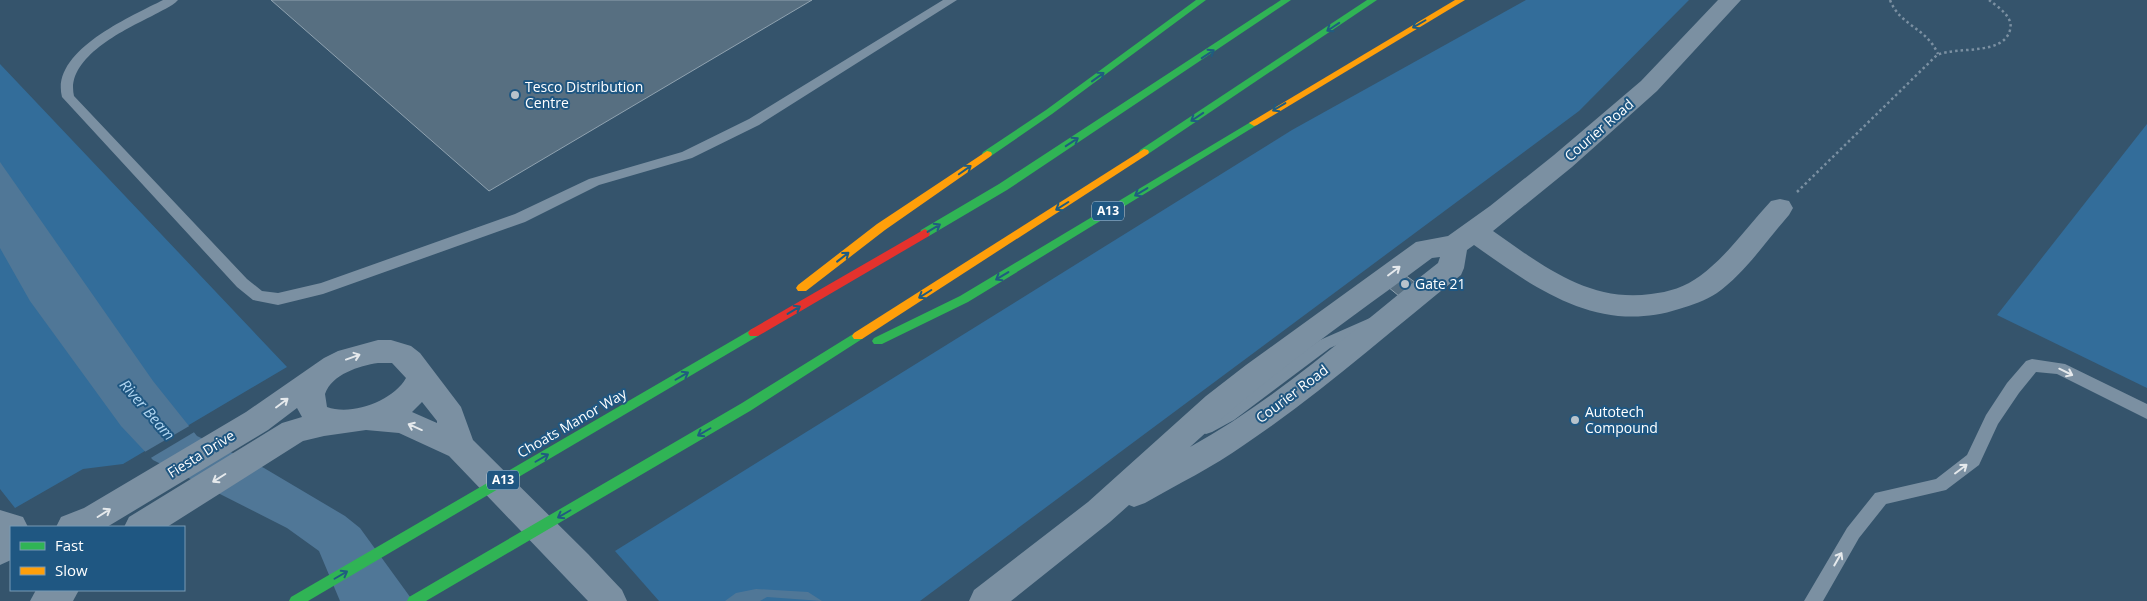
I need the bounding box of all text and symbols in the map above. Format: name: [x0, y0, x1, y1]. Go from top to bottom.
one-way arrow: [1413, 20, 1427, 30]
one-way arrow: [1326, 22, 1340, 32]
one-way arrow: [1201, 48, 1215, 58]
one-way arrow: [1091, 72, 1105, 82]
place label: Tesco Distribution Centre: [525, 77, 643, 112]
marker: Tesco Distribution Centre: [509, 89, 521, 101]
street label: Courier Road: [1560, 94, 1637, 165]
one-way arrow: [1273, 103, 1287, 113]
one-way arrow: [1190, 112, 1204, 122]
one-way arrow: [1065, 137, 1079, 147]
one-way arrow: [957, 165, 971, 175]
one-way arrow: [1134, 187, 1148, 197]
one-way arrow: [1055, 202, 1069, 212]
road number: A13: [1092, 202, 1124, 220]
one-way arrow: [926, 222, 941, 232]
one-way arrow: [836, 252, 849, 263]
one-way arrow: [1387, 266, 1401, 276]
one-way arrow: [995, 271, 1009, 281]
place label: Gate 21: [1415, 274, 1465, 293]
marker: Gate 21: [1399, 278, 1411, 290]
one-way arrow: [918, 289, 932, 299]
one-way arrow: [786, 305, 801, 315]
one-way arrow: [345, 352, 360, 361]
street label: Courier Road: [1252, 360, 1332, 427]
one-way arrow: [2058, 367, 2073, 377]
one-way arrow: [675, 370, 689, 380]
water label: River Beam: [116, 375, 180, 444]
street label: Choats Manor Way: [514, 383, 631, 462]
one-way arrow: [275, 398, 288, 409]
place label: Autotech Compound: [1585, 402, 1658, 437]
marker: Autotech Compound: [1569, 414, 1581, 426]
one-way arrow: [408, 422, 423, 431]
street label: Fiesta Drive: [163, 425, 238, 482]
one-way arrow: [698, 427, 712, 437]
one-way arrow: [534, 452, 549, 462]
one-way arrow: [1955, 464, 1968, 475]
road number: A13: [487, 470, 519, 490]
one-way arrow: [213, 473, 227, 483]
one-way arrow: [97, 507, 111, 518]
one-way arrow: [557, 509, 571, 519]
legend: [10, 526, 185, 591]
text: Fast: [55, 535, 84, 555]
one-way arrow: [1834, 553, 1844, 567]
text: Slow: [55, 560, 88, 580]
one-way arrow: [334, 569, 348, 579]

